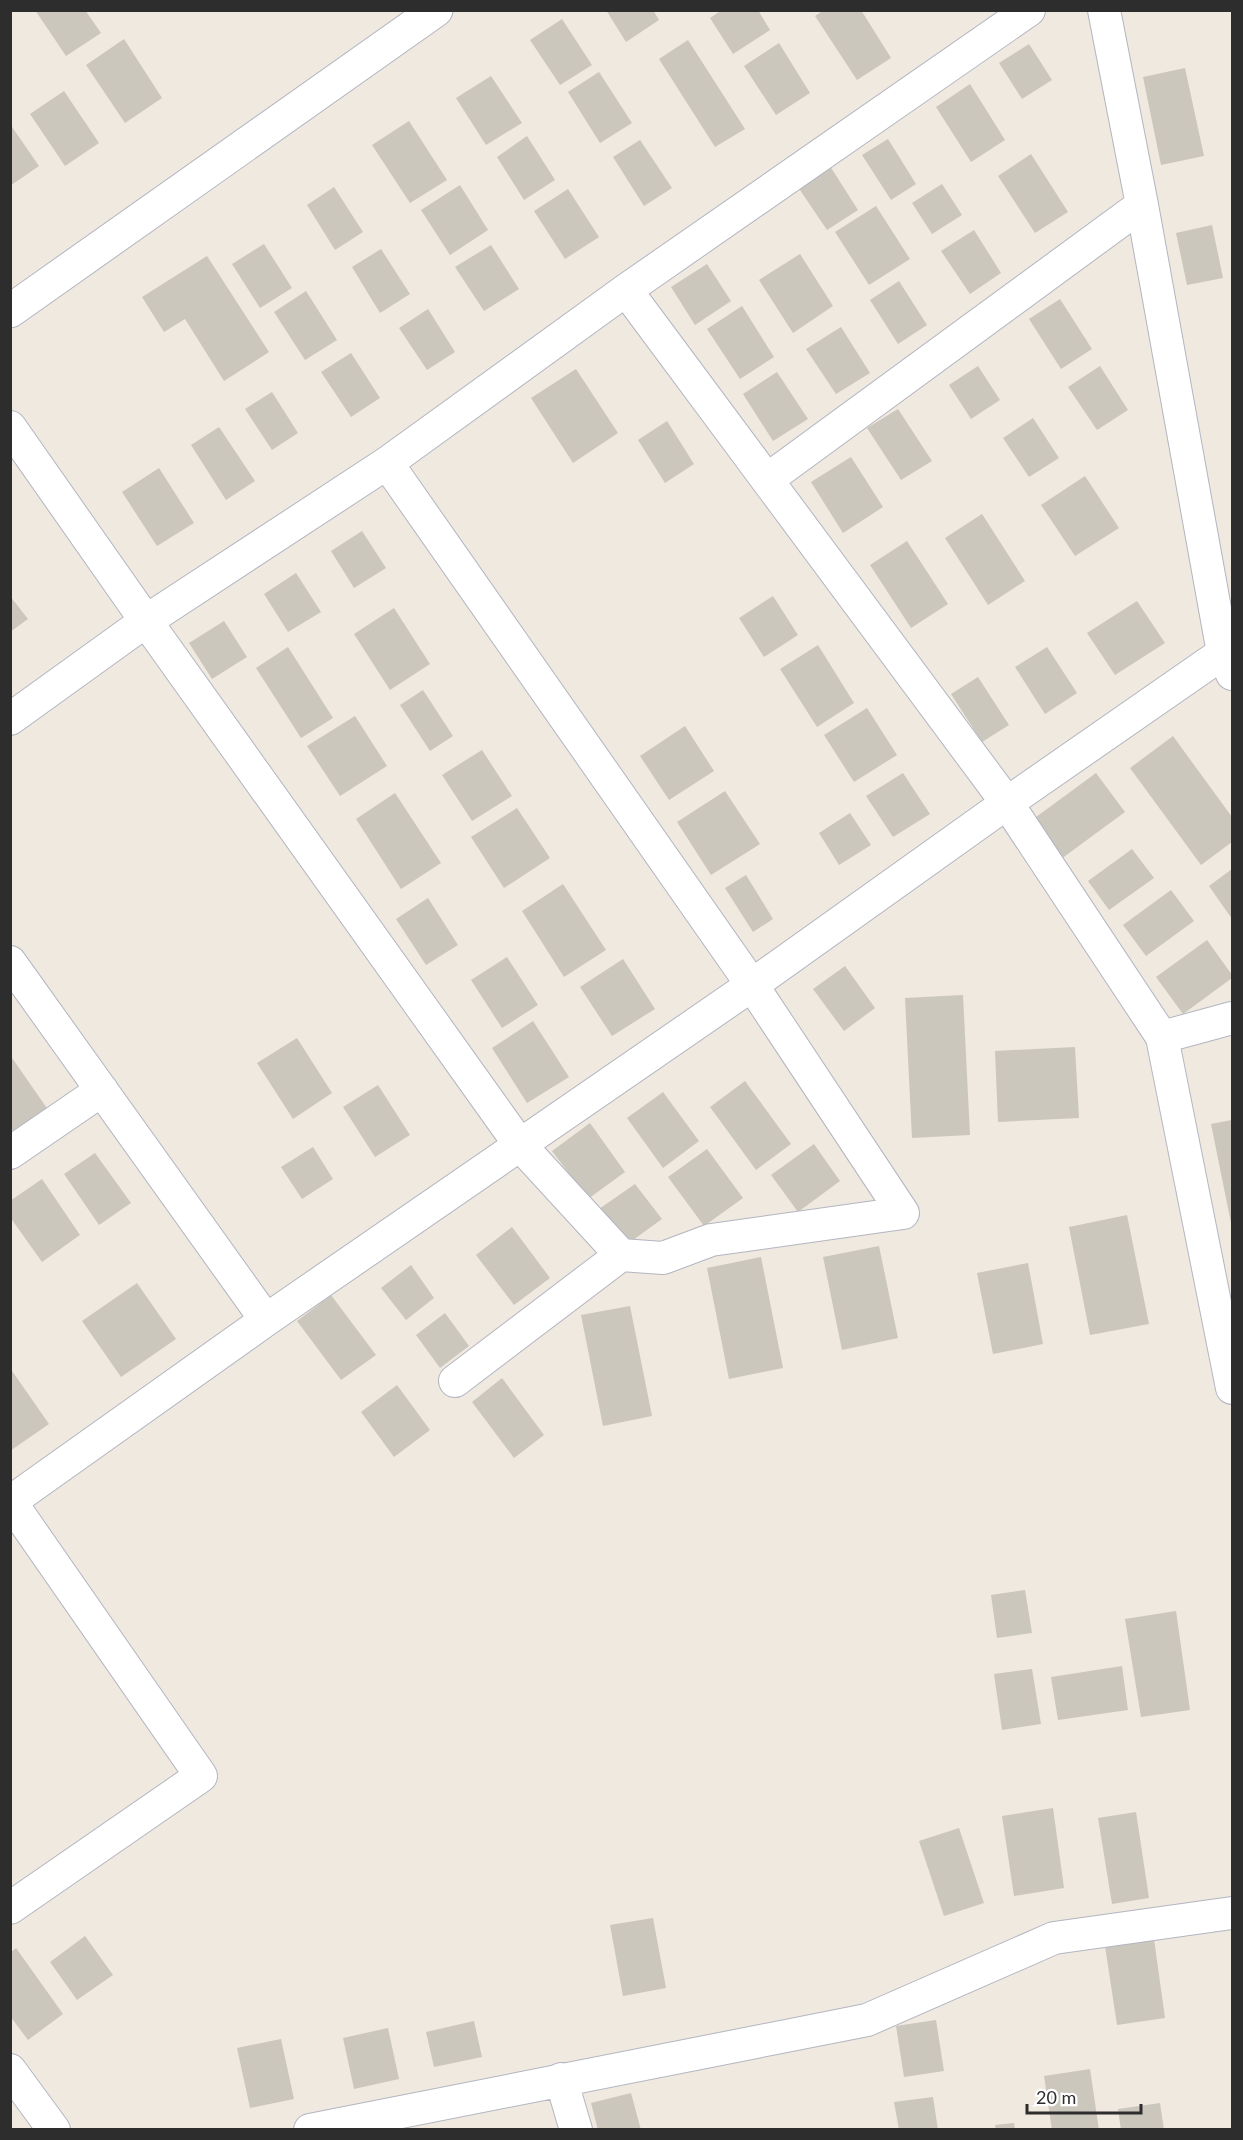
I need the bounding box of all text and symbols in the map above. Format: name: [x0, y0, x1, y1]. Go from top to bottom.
scale bar: [1027, 2077, 1141, 2115]
text: 20 m: [1036, 2086, 1076, 2108]

